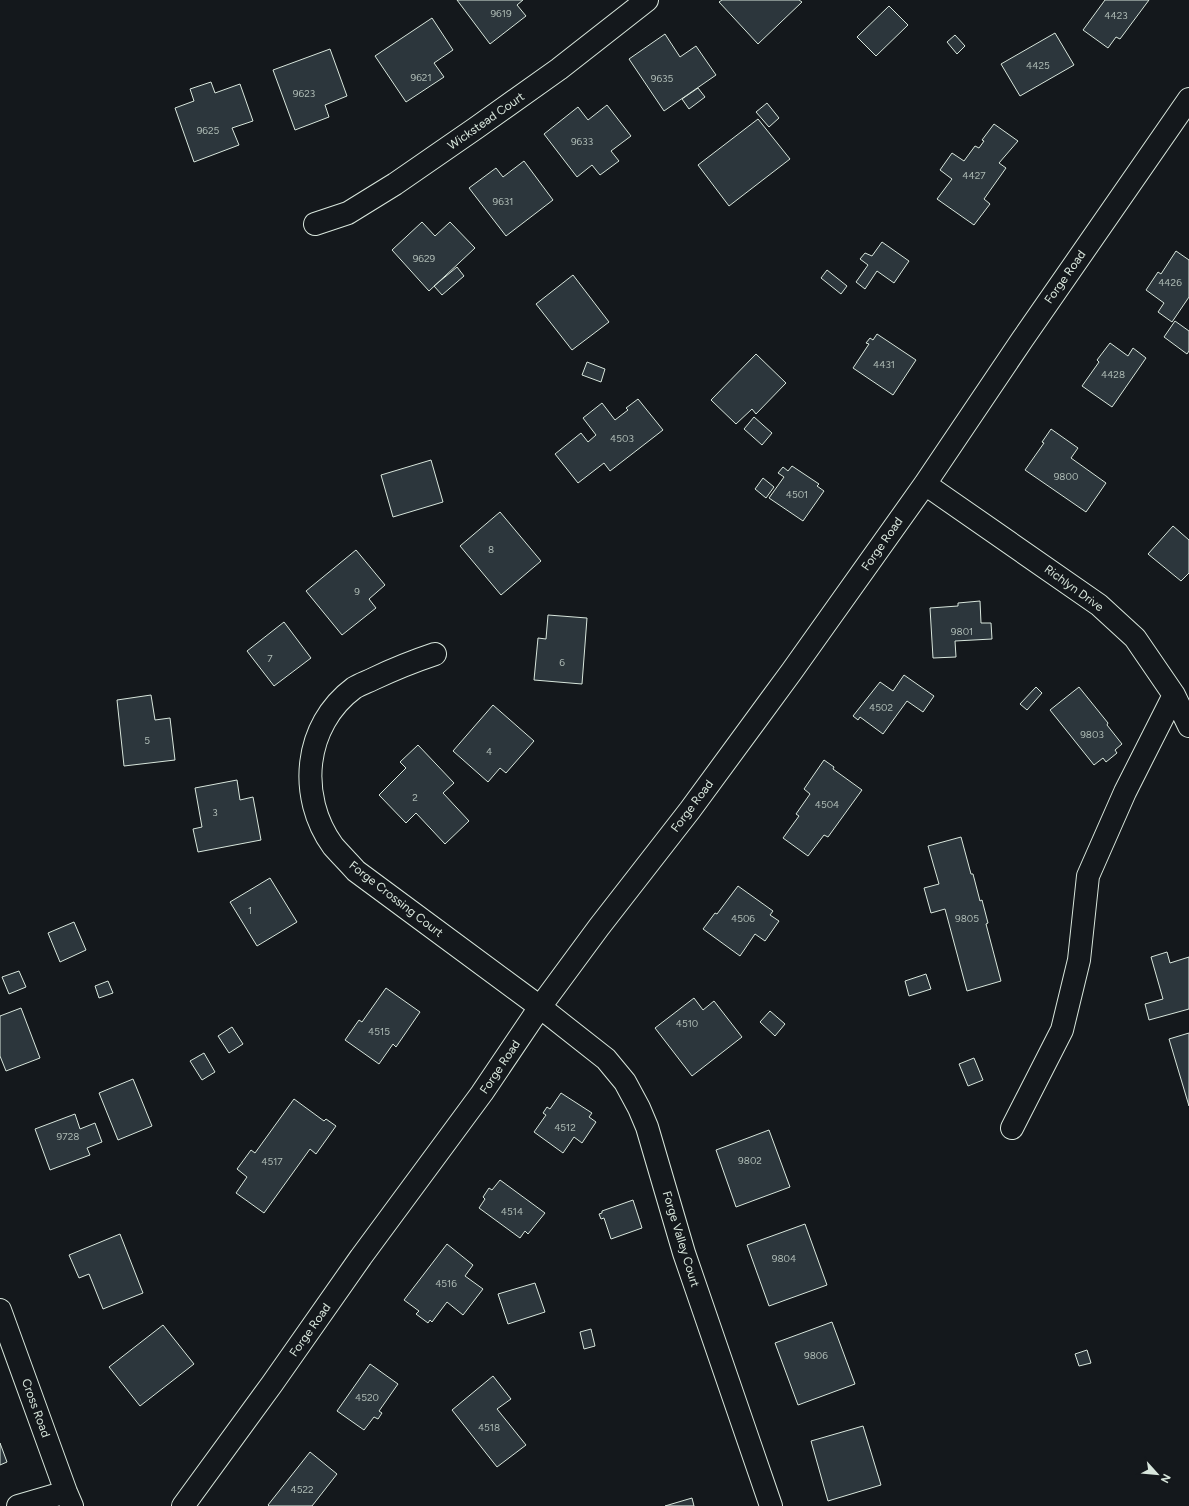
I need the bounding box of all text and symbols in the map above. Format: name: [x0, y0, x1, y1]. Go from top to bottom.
house number: 9619: [490, 7, 512, 20]
house number: 4423: [1104, 9, 1128, 22]
house number: 4425: [1026, 59, 1050, 72]
house number: 9621: [410, 71, 432, 84]
house number: 9635: [651, 72, 674, 85]
house number: 9623: [293, 87, 315, 100]
street label: Wickstead Court: [445, 89, 527, 153]
house number: 9625: [197, 124, 220, 137]
house number: 9633: [571, 135, 593, 148]
house number: 4427: [962, 169, 986, 182]
house number: 9631: [493, 195, 513, 208]
street label: Forge Road: [1042, 248, 1088, 306]
house number: 9629: [413, 252, 436, 265]
house number: 4426: [1158, 276, 1182, 289]
house number: 4431: [873, 358, 895, 371]
house number: 4428: [1101, 368, 1125, 381]
house number: 4503: [610, 432, 634, 445]
house number: 9800: [1054, 470, 1078, 483]
house number: 4501: [786, 488, 808, 501]
street label: Forge Road: [859, 515, 905, 573]
house number: 8: [488, 543, 494, 556]
street label: Richlyn Drive: [1042, 562, 1107, 614]
house number: 9: [354, 585, 360, 598]
house number: 9801: [951, 625, 973, 638]
house number: 7: [267, 652, 273, 665]
house number: 6: [559, 656, 565, 669]
house number: 4502: [869, 701, 893, 714]
house number: 9803: [1080, 728, 1104, 741]
house number: 5: [144, 734, 150, 747]
house number: 4: [486, 745, 492, 758]
street label: Forge Road: [668, 777, 716, 835]
house number: 2: [412, 791, 418, 804]
house number: 4504: [815, 798, 839, 811]
house number: 3: [212, 806, 218, 819]
street label: Forge Crossing Court: [346, 858, 446, 940]
house number: 1: [248, 904, 252, 917]
house number: 4506: [731, 912, 755, 925]
house number: 9805: [955, 912, 979, 925]
house number: 4510: [676, 1017, 698, 1030]
house number: 4515: [368, 1025, 390, 1038]
street label: Forge Road: [477, 1038, 523, 1096]
house number: 4512: [554, 1121, 576, 1134]
house number: 9728: [57, 1130, 79, 1143]
house number: 9802: [738, 1154, 762, 1167]
house number: 4517: [261, 1155, 283, 1168]
street label: Forge Valley Court: [660, 1189, 702, 1289]
house number: 4514: [501, 1205, 523, 1218]
house number: 9804: [772, 1252, 796, 1265]
house number: 4516: [435, 1277, 457, 1290]
street label: Forge Road: [287, 1301, 333, 1359]
house number: 9806: [804, 1349, 828, 1362]
street label: Cross Road: [19, 1377, 53, 1439]
house number: 4520: [355, 1391, 379, 1404]
house number: 4518: [478, 1421, 500, 1434]
north arrow: [1137, 1454, 1177, 1494]
text: N: [1158, 1472, 1173, 1485]
house number: 4522: [290, 1483, 314, 1496]

